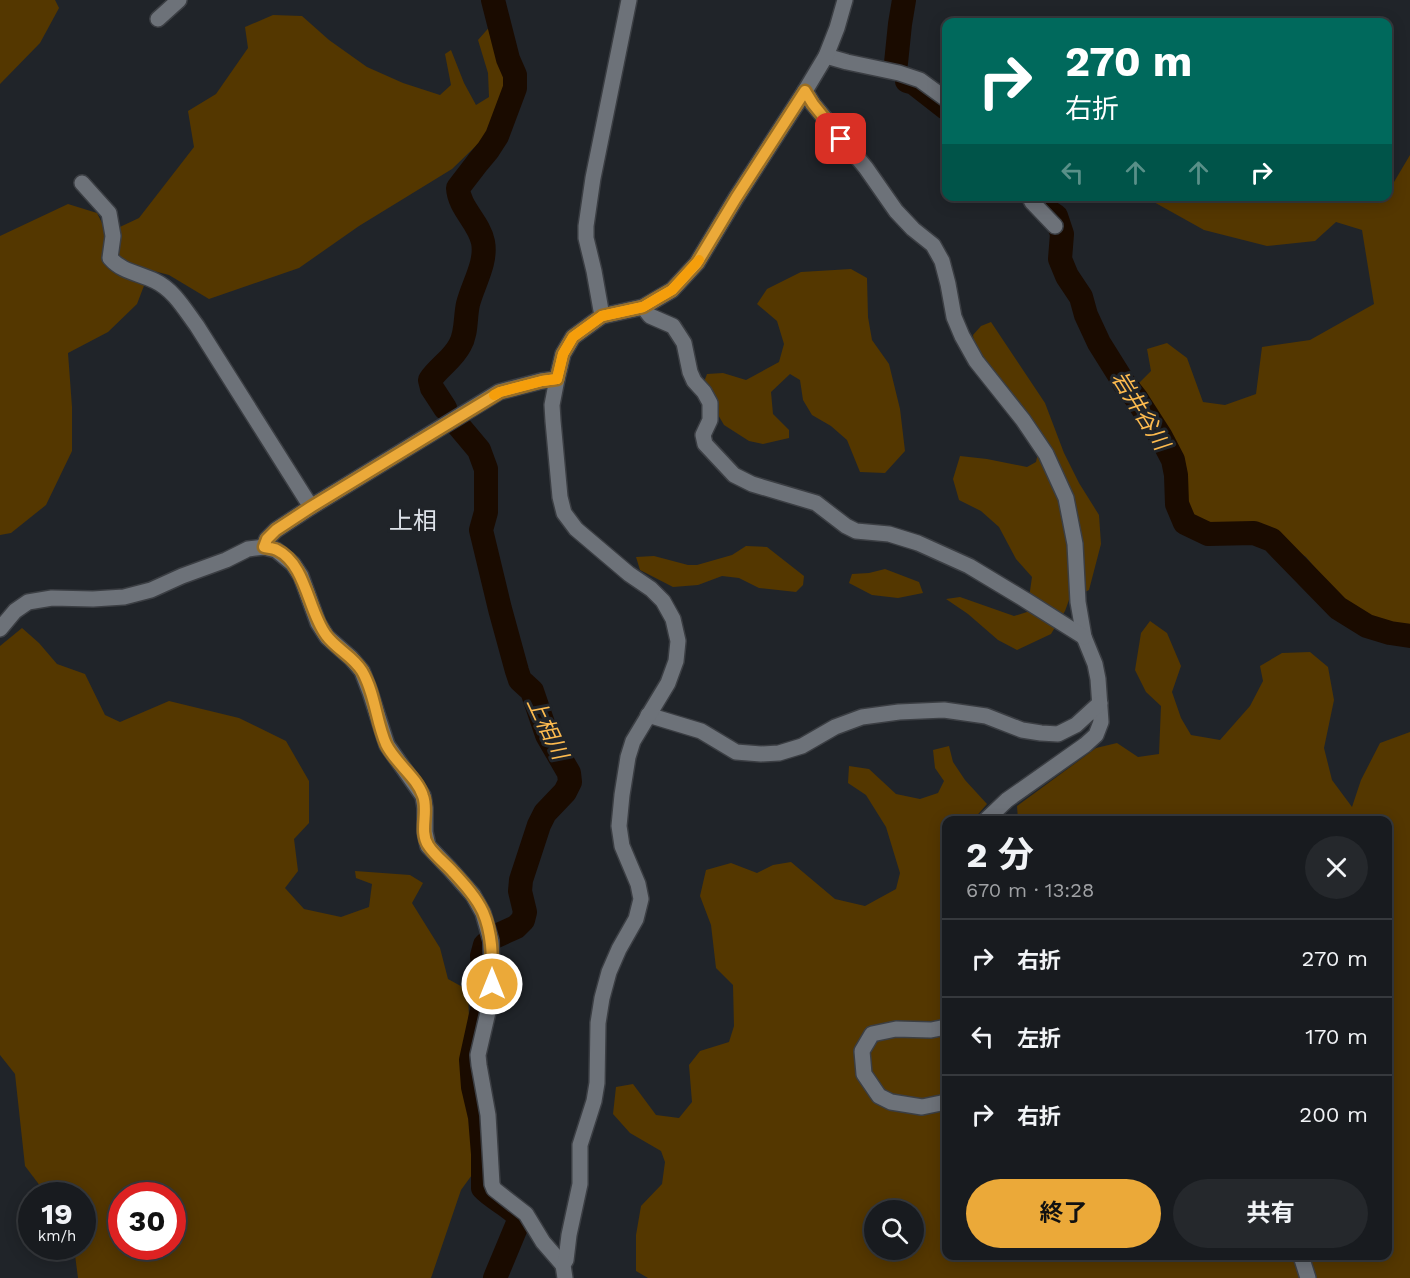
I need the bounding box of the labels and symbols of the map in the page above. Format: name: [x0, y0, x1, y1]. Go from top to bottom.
pin: [815, 113, 866, 164]
water label: 岩井谷川: [1107, 366, 1176, 456]
district label: 上相: [389, 507, 437, 535]
water label: 上相川: [522, 693, 574, 765]
position arrow: [460, 952, 524, 1016]
speed limit sign: 30: [108, 1182, 186, 1260]

